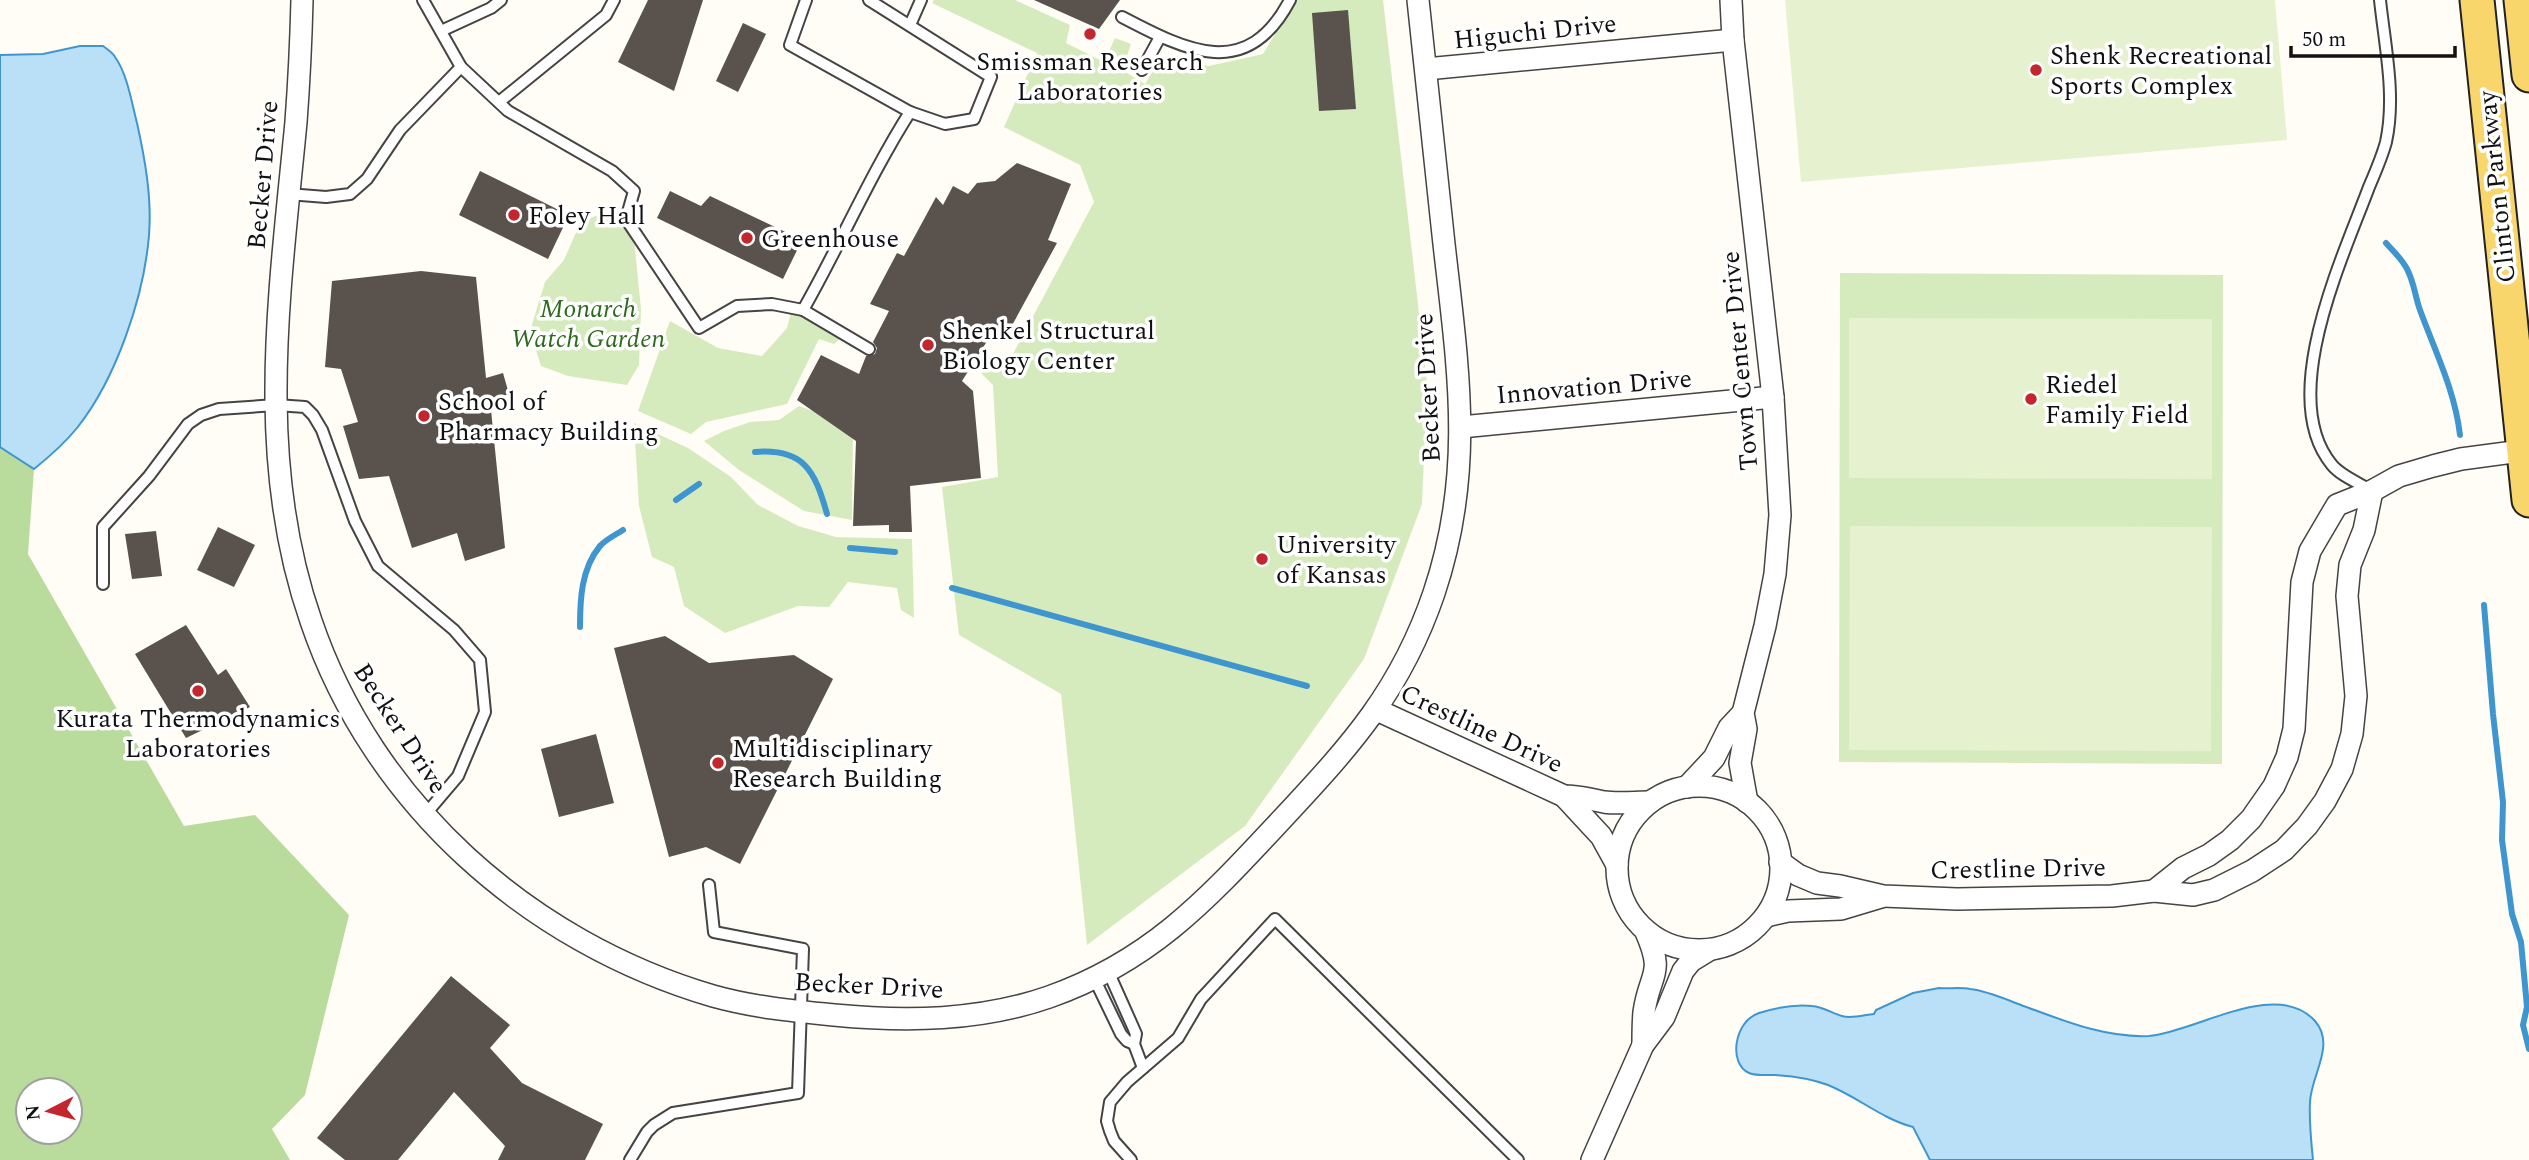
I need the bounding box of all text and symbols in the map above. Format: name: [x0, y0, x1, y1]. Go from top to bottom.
street label: Higuchi Drive: [1452, 4, 1619, 60]
scale bar: [2291, 14, 2456, 58]
text: 50 m: [2302, 24, 2346, 56]
marker: Smissman Research Laboratories: [1082, 26, 1098, 42]
place label: Shenk Recreational Sports Complex: [2050, 36, 2272, 106]
place label: Smissman Research Laboratories: [976, 42, 1204, 112]
marker: Shenk Recreational Sports Complex: [2028, 62, 2044, 78]
street label: Clinton Parkway: [2467, 87, 2527, 285]
street label: Becker Drive: [237, 99, 289, 251]
place label: Foley Hall: [528, 196, 645, 236]
marker: Foley Hall: [506, 207, 522, 223]
place label: Greenhouse: [761, 219, 899, 259]
marker: Greenhouse: [739, 230, 755, 246]
street label: Town Center Drive: [1710, 249, 1770, 472]
park label: Monarch Watch Garden: [511, 289, 665, 359]
place label: Shenkel Structural Biology Center: [942, 311, 1155, 381]
street label: Becker Drive: [1404, 312, 1452, 464]
marker: Shenkel Structural Biology Center: [920, 337, 936, 353]
street label: Innovation Drive: [1495, 359, 1694, 415]
place label: Riedel Family Field: [2045, 365, 2189, 435]
place label: School of Pharmacy Building: [438, 382, 658, 452]
marker: Riedel Family Field: [2023, 391, 2039, 407]
marker: School of Pharmacy Building: [416, 408, 432, 424]
place label: University of Kansas: [1276, 525, 1398, 595]
marker: University of Kansas: [1254, 551, 1270, 567]
street label: Becker Drive: [343, 655, 458, 802]
street label: Crestline Drive: [1394, 674, 1570, 784]
marker: Kurata Thermodynamics Laboratories: [190, 683, 206, 699]
place label: Kurata Thermodynamics Laboratories: [55, 699, 341, 769]
place label: Multidisciplinary Research Building: [732, 729, 942, 799]
marker: Multidisciplinary Research Building: [710, 755, 726, 771]
street label: Crestline Drive: [1930, 847, 2106, 891]
street label: Becker Drive: [793, 962, 945, 1010]
north arrow: [14, 1076, 84, 1146]
text: N: [18, 1103, 49, 1122]

